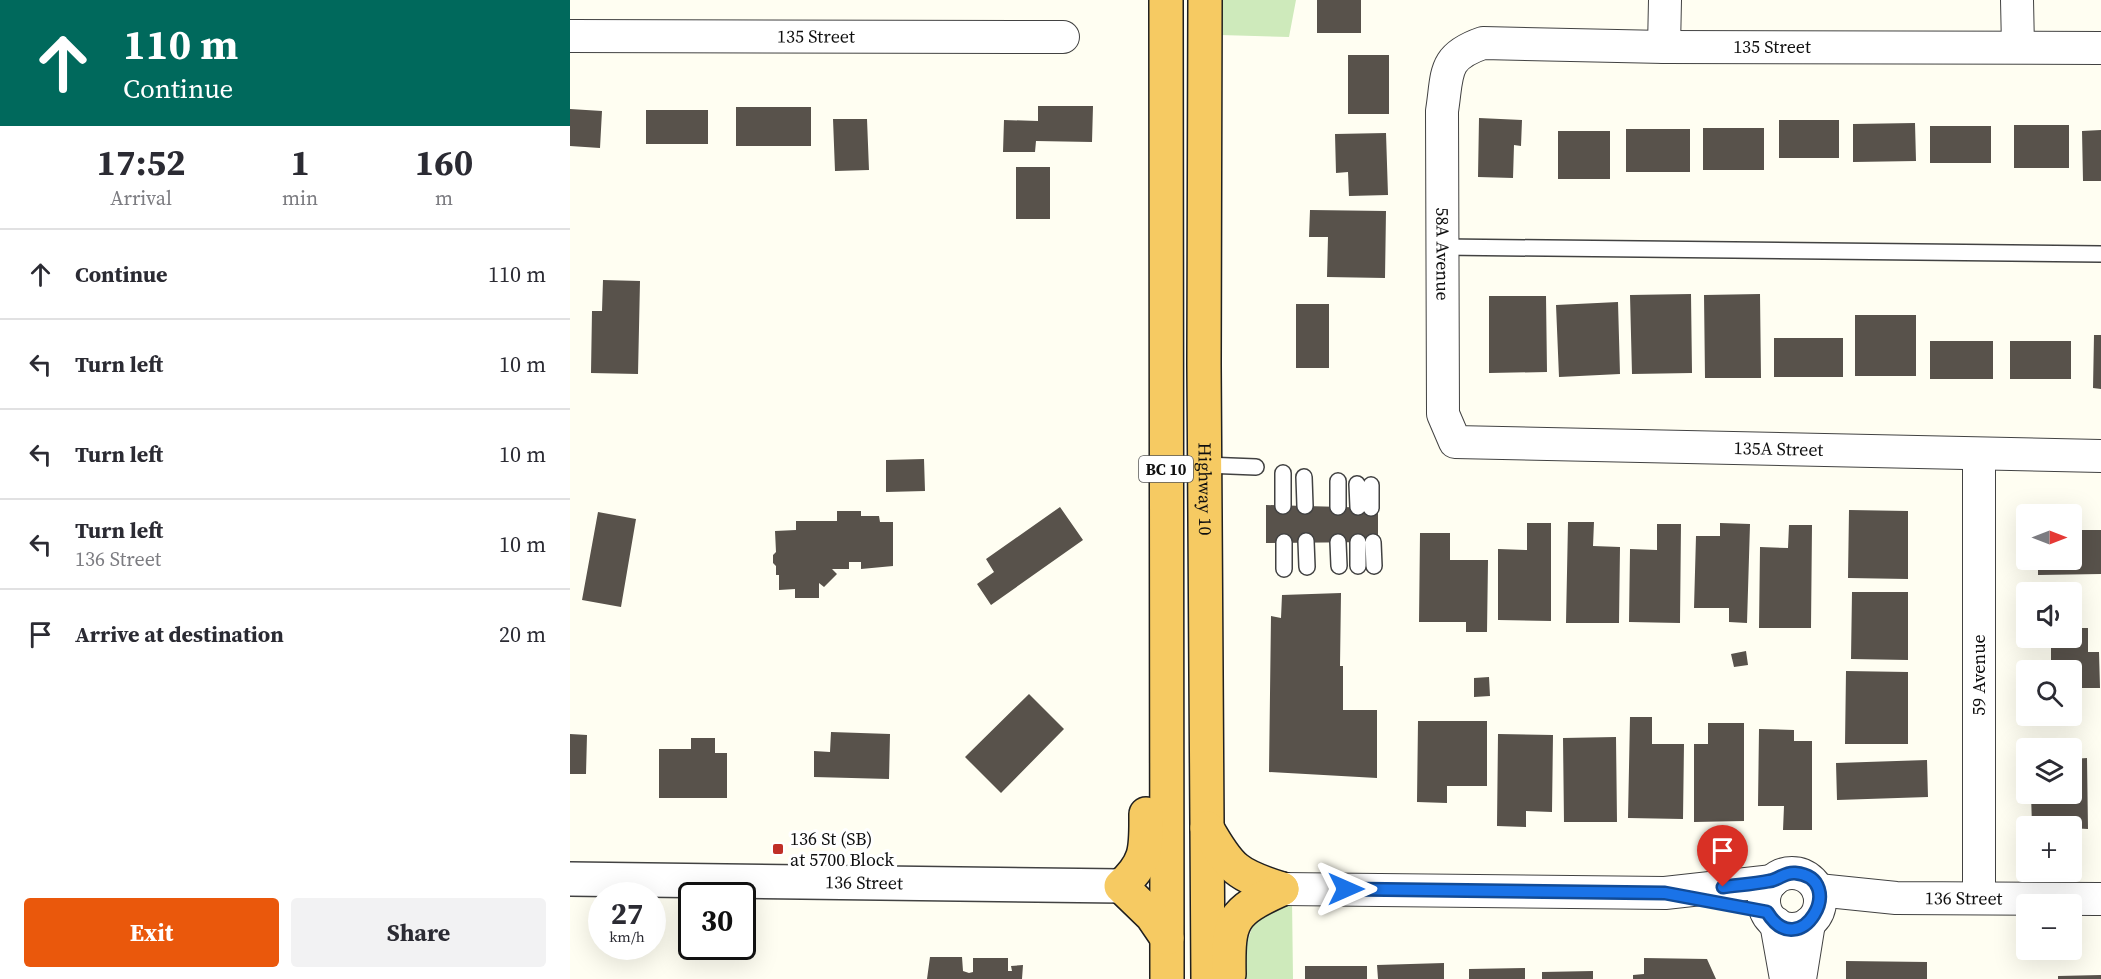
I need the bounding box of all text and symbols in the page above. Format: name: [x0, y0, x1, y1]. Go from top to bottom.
text: 110 m: [123, 15, 238, 73]
street label: 135 Street: [777, 23, 855, 49]
icon: ahead: [24, 24, 102, 102]
street label: 135 Street: [1733, 34, 1811, 59]
text: Continue: [123, 70, 233, 107]
text: 17:52: [97, 138, 185, 187]
text: 1: [290, 138, 310, 187]
text: 160: [415, 138, 473, 187]
text: Arrival: [110, 184, 172, 212]
text: min: [282, 184, 318, 212]
text: m: [435, 184, 453, 212]
street label: 58A Avenue: [1430, 207, 1456, 301]
icon: ahead: [24, 258, 57, 291]
text: Continue: [75, 259, 168, 289]
text: 110 m: [488, 259, 546, 289]
icon: left: [24, 348, 57, 381]
text: Turn left: [75, 349, 163, 379]
text: 10 m: [499, 349, 546, 379]
street label: 135A Street: [1733, 435, 1824, 462]
icon: left: [24, 438, 57, 471]
text: Turn left: [75, 439, 163, 469]
text: 10 m: [499, 439, 546, 469]
street label: Highway 10: [1193, 442, 1218, 536]
road number: BC 10: [1139, 456, 1193, 482]
north arrow: [2016, 504, 2082, 570]
map controls: [2016, 504, 2082, 960]
text: Turn left: [75, 515, 163, 545]
icon: left: [24, 528, 57, 561]
text: 10 m: [499, 529, 546, 559]
text: 136 Street: [75, 545, 161, 573]
button: sound: [2016, 582, 2082, 648]
icon: arrive: [24, 618, 57, 651]
text: Arrive at destination: [75, 619, 284, 649]
text: 20 m: [499, 619, 546, 649]
street label: 59 Avenue: [1966, 634, 1991, 716]
button: search: [2016, 660, 2082, 726]
button: layers: [2016, 738, 2082, 804]
button: +: [2016, 816, 2082, 882]
pin: [1697, 825, 1748, 887]
place label: 136 St (SB) at 5700 Block: [790, 826, 894, 872]
icon: arrive: [1706, 834, 1739, 867]
marker: 136 St (SB) at 5700 Block: [771, 842, 785, 856]
position arrow: [1314, 857, 1378, 921]
street label: 136 Street: [825, 869, 903, 895]
speed limit sign: 30: [678, 882, 756, 960]
street label: 136 Street: [1925, 885, 2003, 911]
text: 27: [611, 893, 643, 934]
button: −: [2016, 894, 2082, 960]
button: Exit: [24, 898, 279, 967]
button: Share: [291, 898, 546, 967]
text: km/h: [609, 926, 645, 947]

